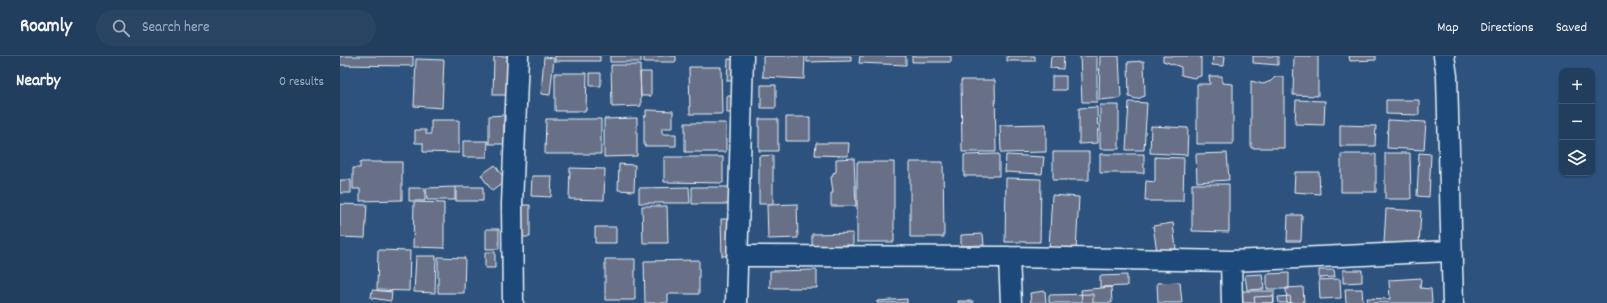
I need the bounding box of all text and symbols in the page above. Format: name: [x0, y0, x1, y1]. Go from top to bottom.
search box: [96, 10, 376, 46]
text: Roamly: [20, 14, 72, 41]
icon: search: [110, 17, 132, 39]
text: Search here: [142, 17, 210, 39]
text: Map: [1437, 18, 1459, 38]
text: Directions: [1481, 18, 1534, 38]
text: Saved: [1556, 18, 1587, 38]
map controls: [1559, 68, 1595, 176]
button: +: [1559, 68, 1595, 104]
text: Nearby: [16, 70, 60, 94]
text: 0 results: [279, 73, 324, 92]
button: −: [1559, 104, 1595, 140]
button: layers: [1559, 140, 1595, 176]

